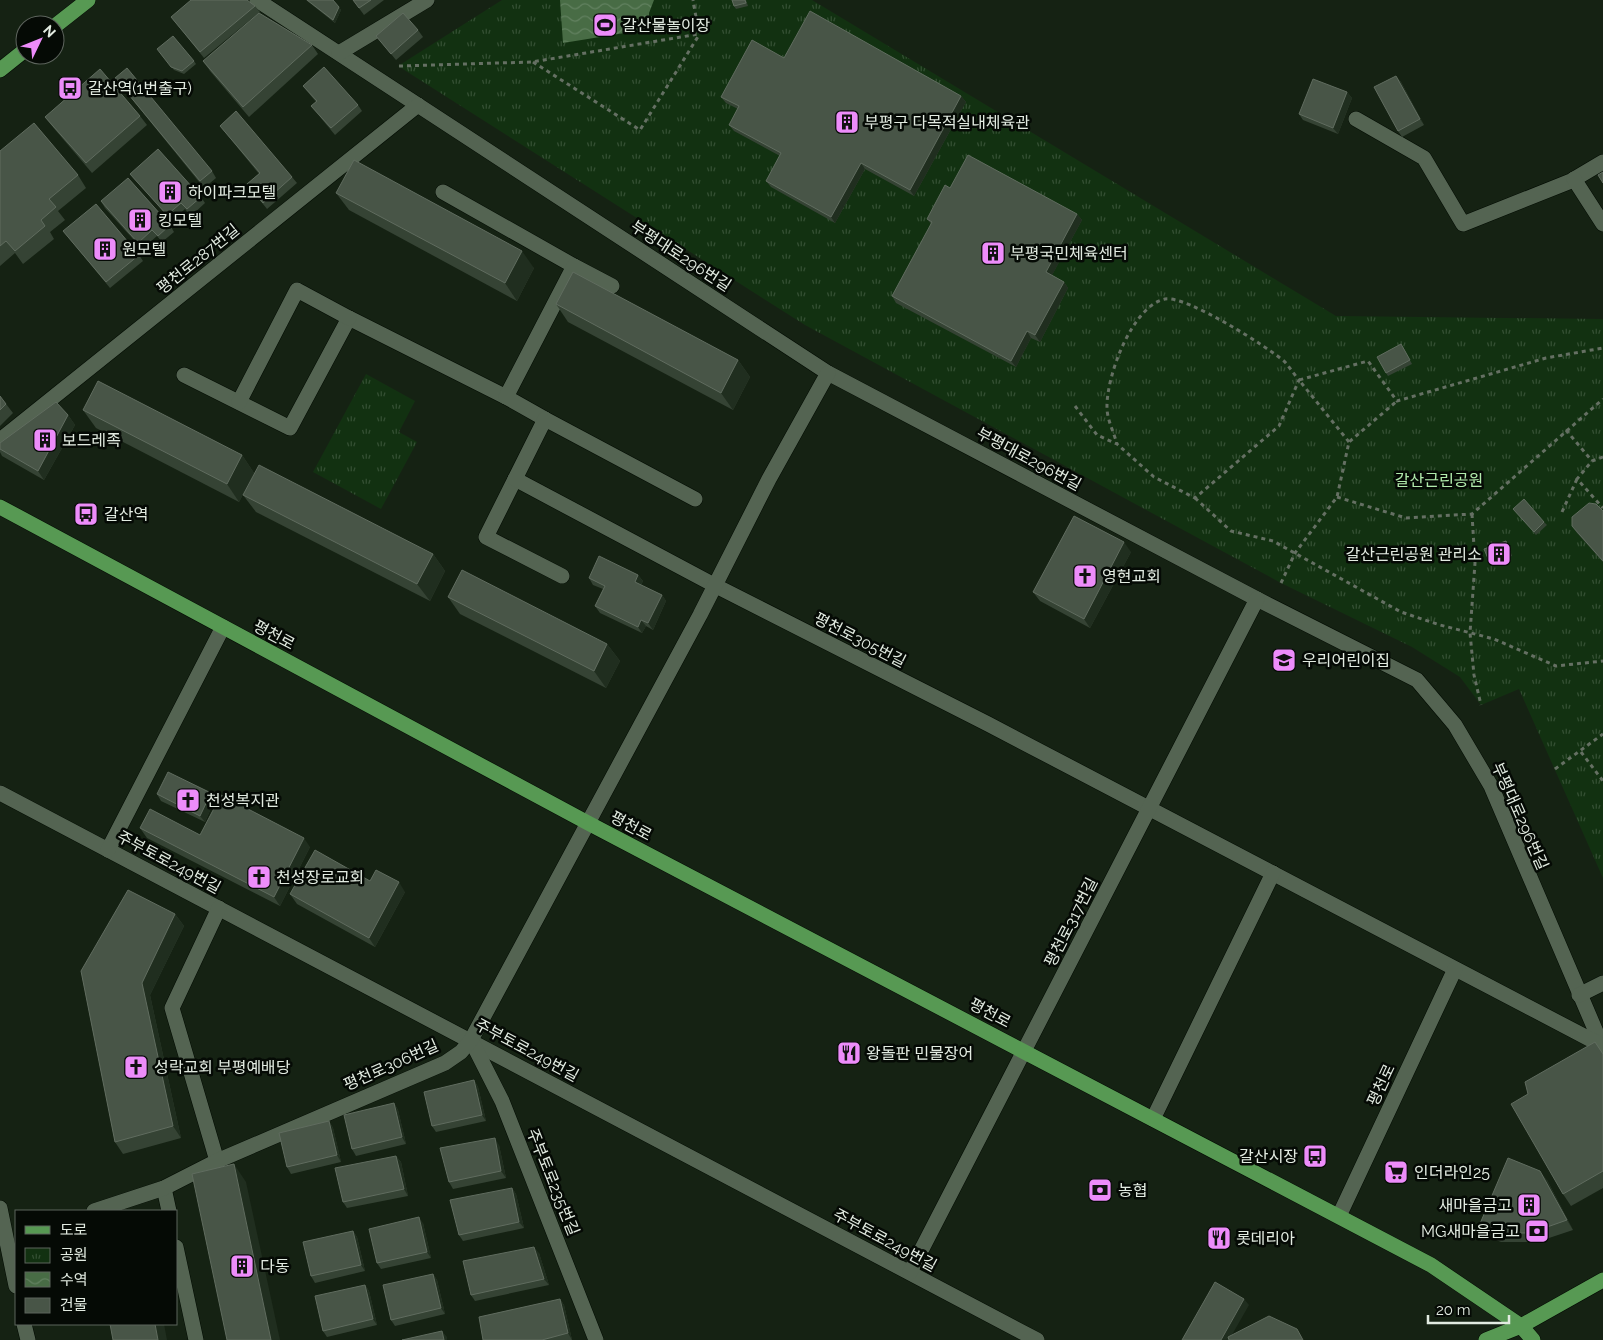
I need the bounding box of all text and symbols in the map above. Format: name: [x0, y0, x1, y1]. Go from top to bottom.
sports icon: 갈산물놀이장: [592, 12, 618, 38]
north arrow: [15, 15, 65, 65]
place label: 갈산물놀이장: [622, 16, 711, 35]
text: N: [40, 22, 59, 40]
bus stop icon: 갈산역(1번출구): [57, 75, 83, 101]
place label: 갈산역(1번출구): [88, 79, 192, 98]
building icon: 부평구 다목적실내체육관: [834, 109, 860, 135]
place label: 부평구 다목적실내체육관: [864, 113, 1030, 132]
building icon: 하이파크모텔: [157, 179, 183, 205]
place label: 하이파크모텔: [188, 183, 276, 202]
building icon: 킹모텔: [127, 207, 153, 233]
place label: 킹모텔: [158, 211, 202, 230]
street label: 부평대로296번길: [627, 217, 735, 295]
street label: 평천로287번길: [153, 220, 243, 298]
building icon: 원모텔: [92, 236, 118, 262]
place label: 원모텔: [122, 240, 166, 259]
building icon: 부평국민체육센터: [980, 240, 1006, 266]
place label: 부평국민체육센터: [1010, 244, 1128, 263]
street label: 부평대로296번길: [973, 423, 1085, 495]
building icon: 보드레족: [32, 427, 58, 453]
place label: 보드레족: [62, 431, 121, 450]
park label: 갈산근린공원: [1395, 471, 1483, 490]
bus stop icon: 갈산역: [73, 501, 99, 527]
place label: 갈산역: [104, 505, 148, 524]
building icon: 갈산근린공원 관리소: [1486, 541, 1512, 567]
place label: 갈산근린공원 관리소: [1345, 545, 1482, 564]
church icon: 영현교회: [1072, 563, 1098, 589]
place label: 영현교회: [1102, 567, 1161, 586]
street label: 평천로305번길: [811, 609, 909, 671]
street label: 평천로: [250, 616, 298, 654]
school or university icon: 우리어린이집: [1271, 647, 1297, 673]
place label: 우리어린이집: [1302, 651, 1390, 670]
street label: 부평대로296번길: [1488, 759, 1552, 873]
church icon: 천성복지관: [175, 787, 201, 813]
place label: 천성복지관: [206, 791, 280, 810]
street label: 평천로: [607, 807, 655, 845]
street label: 주부토로249번길: [114, 827, 224, 897]
church icon: 천성장로교회: [246, 864, 272, 890]
place label: 천성장로교회: [276, 868, 364, 887]
street label: 평천로317번길: [1040, 874, 1102, 970]
street label: 평천로: [966, 994, 1014, 1032]
street label: 주부토로249번길: [472, 1015, 582, 1085]
street label: 평천로306번길: [341, 1036, 441, 1094]
restaurant icon: 왕돌판 민물장어: [836, 1040, 862, 1066]
place label: 왕돌판 민물장어: [866, 1044, 973, 1063]
church icon: 성락교회 부평예배당: [123, 1054, 149, 1080]
place label: 성락교회 부평예배당: [154, 1058, 291, 1077]
street label: 평천로: [1363, 1061, 1399, 1109]
street label: 주부토로235번길: [523, 1126, 583, 1238]
bus stop icon: 갈산시장: [1302, 1143, 1328, 1169]
place label: 갈산시장: [1239, 1147, 1298, 1166]
supermarket icon: 인더라인25: [1383, 1159, 1409, 1185]
place label: 인더라인25: [1414, 1163, 1490, 1182]
bank icon: 농협: [1087, 1177, 1113, 1203]
place label: 농협: [1118, 1181, 1147, 1200]
building icon: 새마을금고: [1516, 1192, 1542, 1218]
place label: 새마을금고: [1438, 1196, 1512, 1215]
street label: 주부토로249번길: [830, 1205, 940, 1275]
legend: [15, 1210, 178, 1325]
bank icon: MG새마을금고: [1524, 1218, 1550, 1244]
text: 도로: [60, 1221, 88, 1239]
place label: MG새마을금고: [1421, 1222, 1520, 1241]
restaurant icon: 롯데리아: [1206, 1225, 1232, 1251]
place label: 롯데리아: [1236, 1229, 1295, 1248]
text: 공원: [60, 1246, 88, 1264]
building icon: 다동: [229, 1253, 255, 1279]
place label: 다동: [260, 1257, 290, 1276]
text: 수역: [60, 1271, 88, 1289]
scale bar: [1428, 1292, 1509, 1324]
text: 건물: [60, 1296, 88, 1314]
text: 20 m: [1436, 1301, 1471, 1319]

